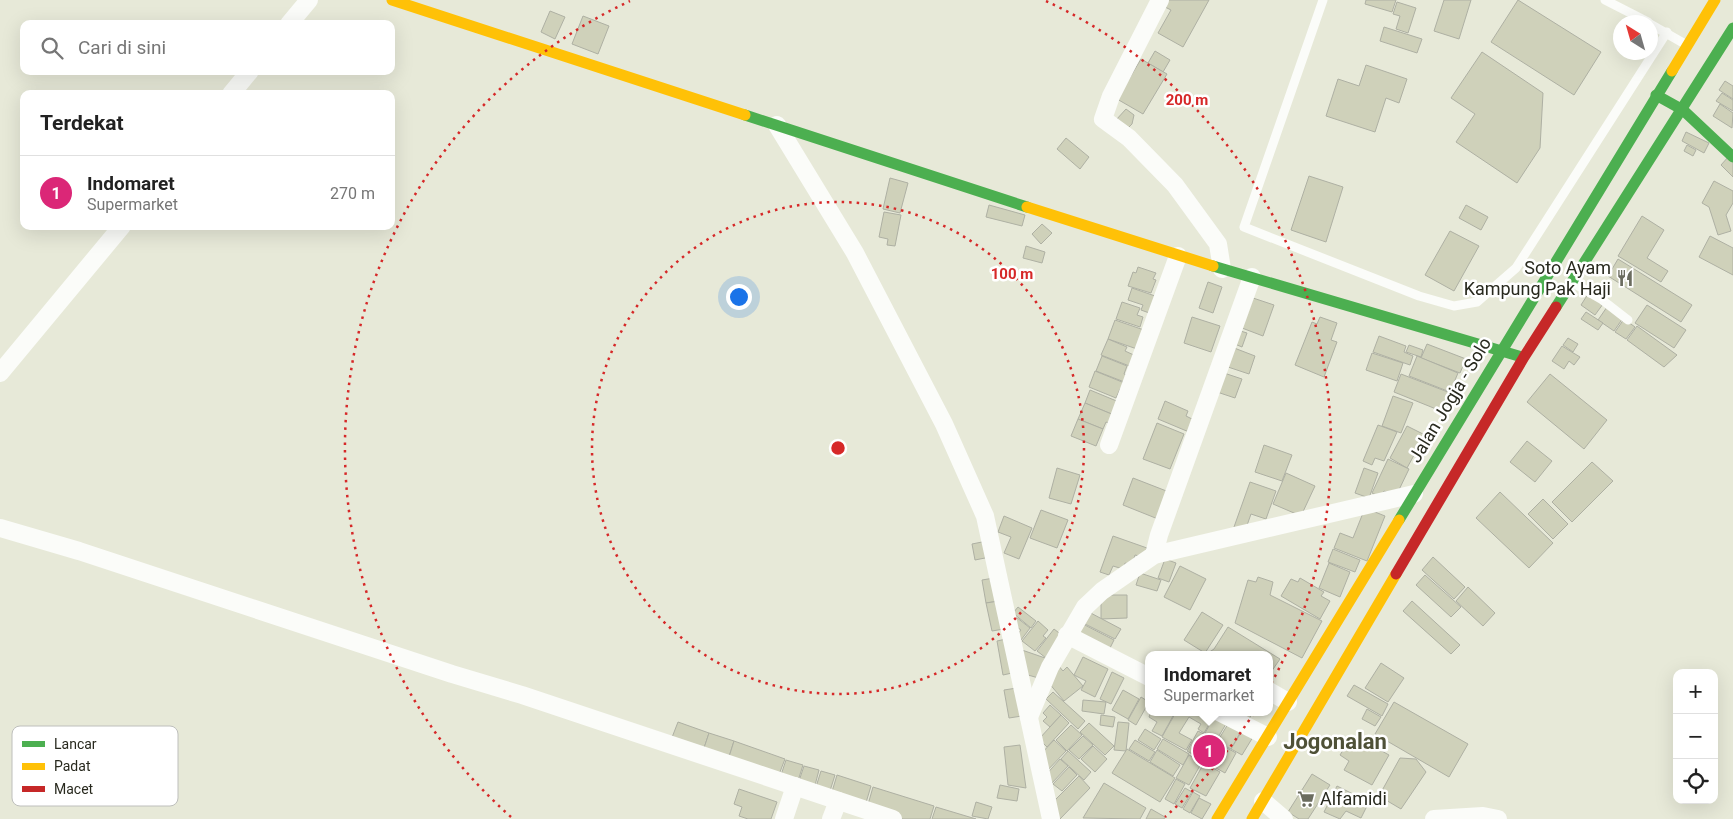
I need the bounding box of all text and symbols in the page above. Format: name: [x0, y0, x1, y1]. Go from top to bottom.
north arrow: [1613, 15, 1658, 60]
search box: [20, 20, 395, 75]
icon: search: [38, 34, 66, 62]
text: Cari di sini: [78, 36, 166, 59]
text: 200 m: [1166, 91, 1208, 109]
text: Terdekat: [40, 111, 124, 135]
text: Indomaret: [87, 172, 175, 195]
text: 1: [51, 184, 61, 203]
text: 270 m: [330, 184, 375, 203]
text: Supermarket: [87, 195, 178, 214]
place label: Soto Ayam Kampung Pak Haji: [1464, 257, 1611, 299]
text: 100 m: [991, 265, 1033, 283]
restaurant icon: Soto Ayam Kampung Pak Haji: [1615, 268, 1635, 288]
your location: [726, 284, 752, 310]
street label: Jalan Jogja - Solo: [1404, 333, 1495, 466]
centre of rings: [829, 439, 847, 457]
popup: [1145, 651, 1273, 716]
text: Indomaret: [1163, 663, 1251, 686]
map controls: [1673, 669, 1718, 804]
button: +: [1673, 669, 1718, 714]
text: Supermarket: [1163, 686, 1255, 705]
button: −: [1673, 714, 1718, 759]
legend: [12, 726, 178, 806]
district label: Jogonalan: [1283, 729, 1387, 754]
pin: 1: [1193, 732, 1225, 770]
text: Lancar: [54, 736, 97, 752]
text: Padat: [54, 758, 91, 774]
button: locate: [1673, 759, 1718, 804]
text: Macet: [54, 781, 94, 797]
place label: Alfamidi: [1320, 788, 1387, 809]
supermarket icon: Alfamidi: [1296, 789, 1316, 809]

